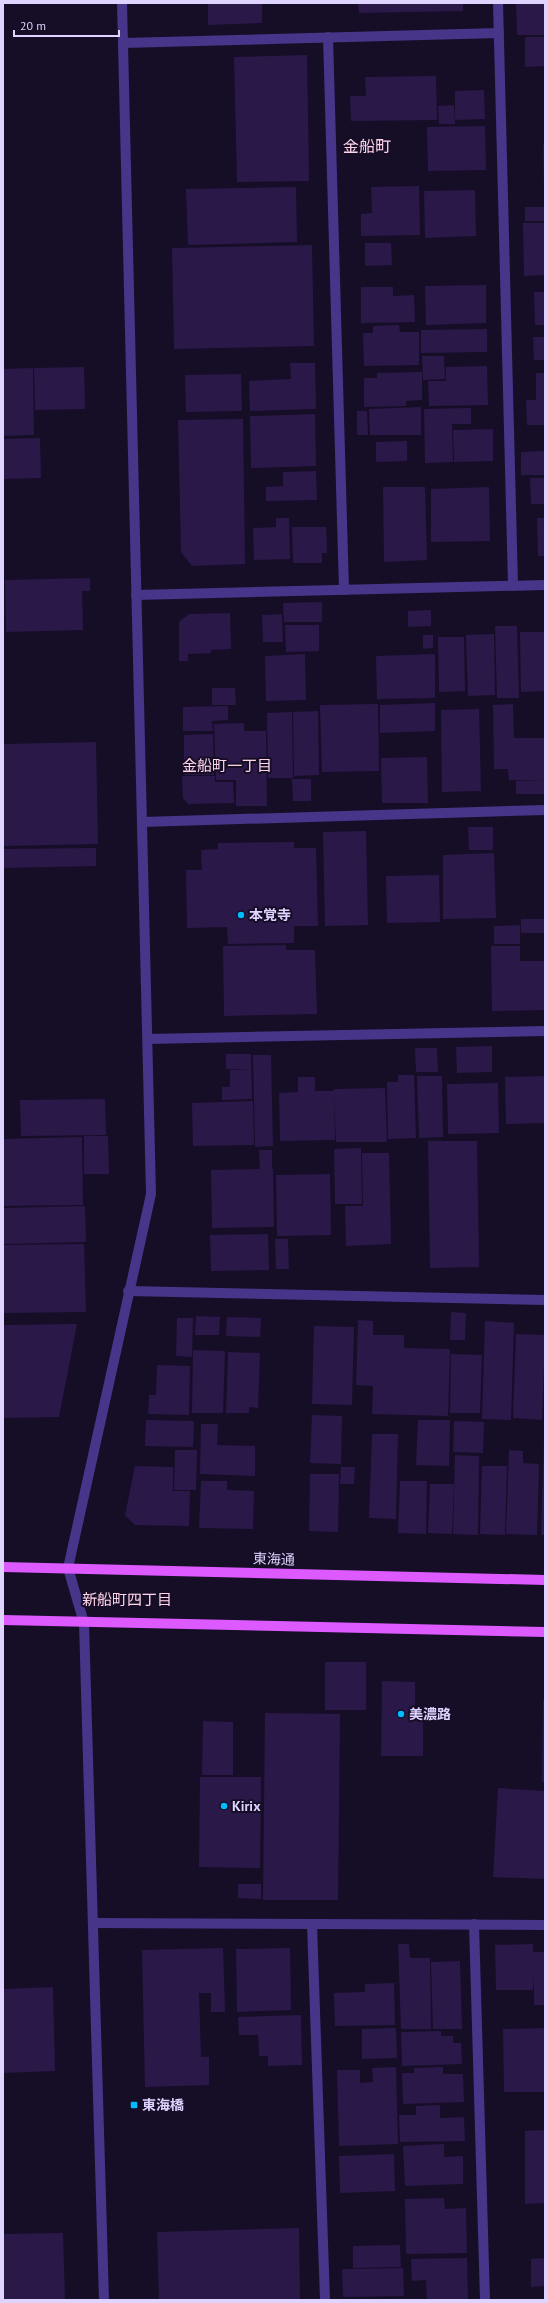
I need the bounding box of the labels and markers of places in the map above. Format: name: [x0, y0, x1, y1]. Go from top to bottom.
place label: 本覚寺: [249, 906, 291, 924]
marker: 本覚寺: [236, 910, 246, 920]
place label: 美濃路: [409, 1705, 451, 1723]
marker: 美濃路: [396, 1709, 406, 1719]
place label: Kirix: [232, 1797, 261, 1815]
marker: Kirix: [219, 1801, 229, 1811]
place label: 東海橋: [142, 2096, 184, 2114]
marker: 東海橋: [129, 2100, 139, 2110]

